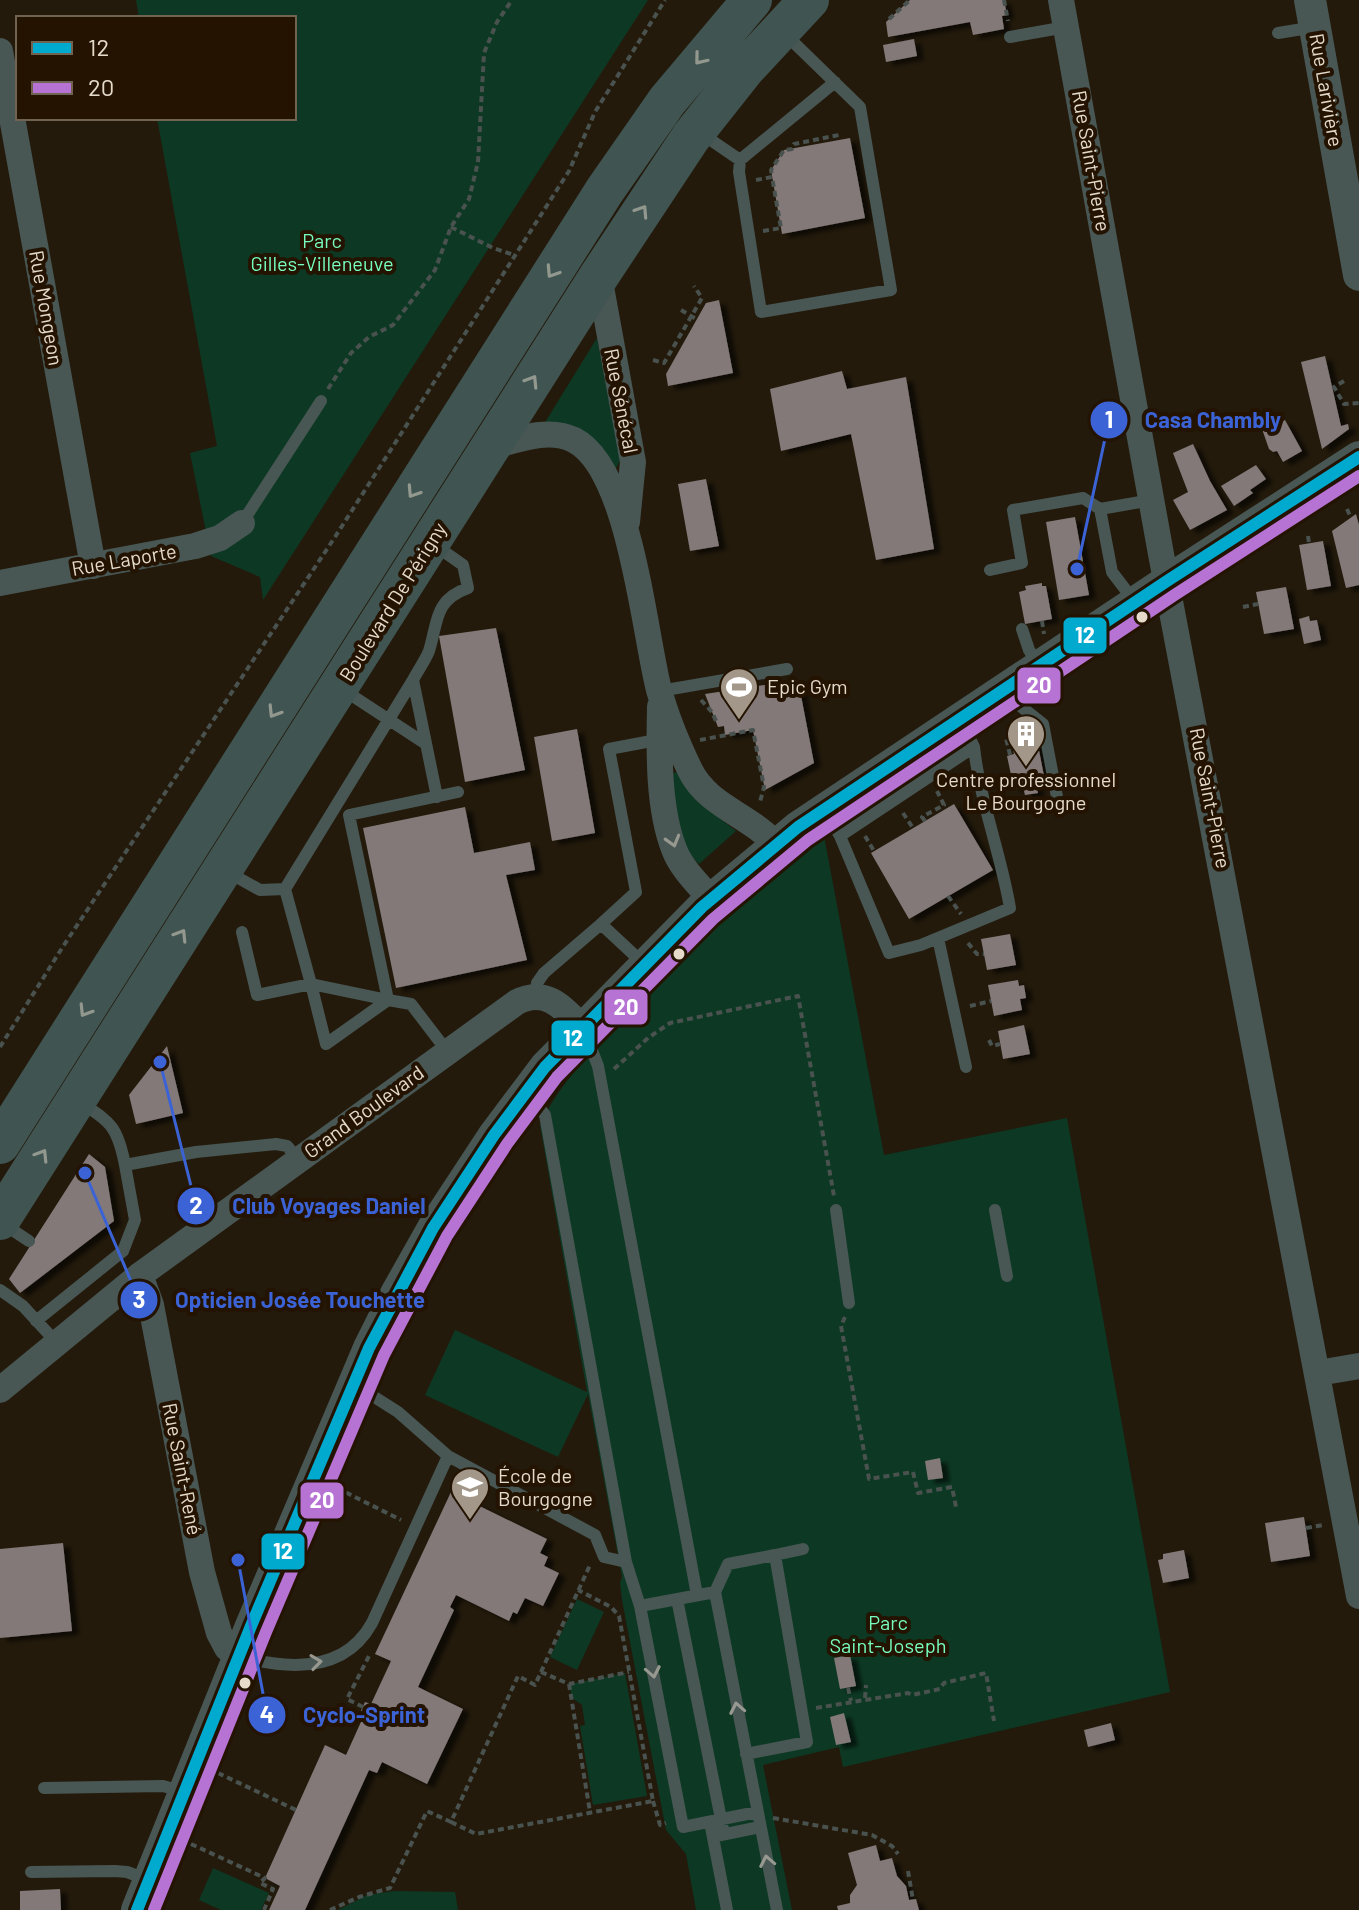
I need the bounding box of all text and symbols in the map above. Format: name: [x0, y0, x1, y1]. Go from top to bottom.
legend: [16, 16, 296, 120]
street label: Rue Larivière: [1305, 31, 1349, 148]
text: 12: [88, 32, 109, 61]
one-way arrow: [695, 50, 710, 64]
text: 20: [88, 72, 114, 101]
street label: Rue Saint-Pierre: [1068, 88, 1116, 233]
one-way arrow: [632, 205, 647, 220]
park label: Parc Gilles-Villeneuve: [250, 228, 394, 275]
street label: Rue Mongeon: [25, 248, 69, 367]
one-way arrow: [547, 263, 562, 278]
street label: Rue Sénécal: [600, 346, 644, 455]
one-way arrow: [523, 375, 538, 390]
callout: Casa Chambly: [1089, 397, 1297, 443]
text: 1: [1105, 404, 1113, 433]
text: Casa Chambly: [1145, 406, 1281, 432]
one-way arrow: [408, 483, 423, 498]
street label: Boulevard De Périgny: [334, 518, 451, 685]
street label: Rue Laporte: [69, 538, 178, 580]
unlabelled marker: [1134, 609, 1150, 625]
line badge: 12: [1062, 616, 1108, 655]
text: 12: [1075, 621, 1095, 647]
sports icon: Epic Gym: [718, 666, 760, 721]
line badge: 20: [1016, 666, 1062, 705]
text: 20: [1027, 671, 1051, 697]
place label: Epic Gym: [767, 674, 848, 698]
one-way arrow: [269, 703, 284, 717]
building icon: Centre professionnel Le Bourgogne: [1005, 713, 1047, 768]
street label: Rue Saint-Pierre: [1186, 725, 1236, 870]
place label: Centre professionnel Le Bourgogne: [936, 767, 1116, 814]
one-way arrow: [664, 834, 680, 848]
one-way arrow: [172, 929, 187, 944]
unlabelled marker: [671, 946, 687, 962]
line badge: 20: [603, 988, 649, 1026]
text: 20: [614, 993, 638, 1019]
one-way arrow: [80, 1002, 95, 1016]
line badge: 12: [550, 1019, 596, 1057]
text: 12: [563, 1024, 583, 1050]
street label: Grand Boulevard: [299, 1060, 428, 1163]
one-way arrow: [32, 1149, 47, 1163]
callout: Club Voyages Daniel: [176, 1183, 442, 1229]
text: 2: [189, 1190, 203, 1219]
text: Club Voyages Daniel: [232, 1192, 426, 1218]
callout: Opticien Josée Touchette: [119, 1277, 441, 1323]
text: 3: [133, 1284, 145, 1313]
text: Opticien Josée Touchette: [175, 1286, 425, 1312]
street label: Rue Saint-René: [158, 1401, 208, 1537]
place label: École de Bourgogne: [498, 1463, 593, 1510]
school or university icon: École de Bourgogne: [449, 1466, 491, 1521]
line badge: 20: [299, 1481, 345, 1520]
text: 20: [310, 1486, 334, 1512]
line badge: 12: [260, 1532, 306, 1571]
text: 12: [273, 1537, 293, 1563]
park label: Parc Saint-Joseph: [829, 1610, 947, 1657]
one-way arrow: [309, 1654, 322, 1671]
one-way arrow: [643, 1665, 660, 1678]
unlabelled marker: [237, 1675, 253, 1691]
callout: Cyclo-Sprint: [247, 1692, 441, 1738]
text: 4: [260, 1699, 274, 1728]
text: Cyclo-Sprint: [303, 1701, 425, 1727]
one-way arrow: [729, 1701, 746, 1715]
one-way arrow: [759, 1855, 776, 1868]

